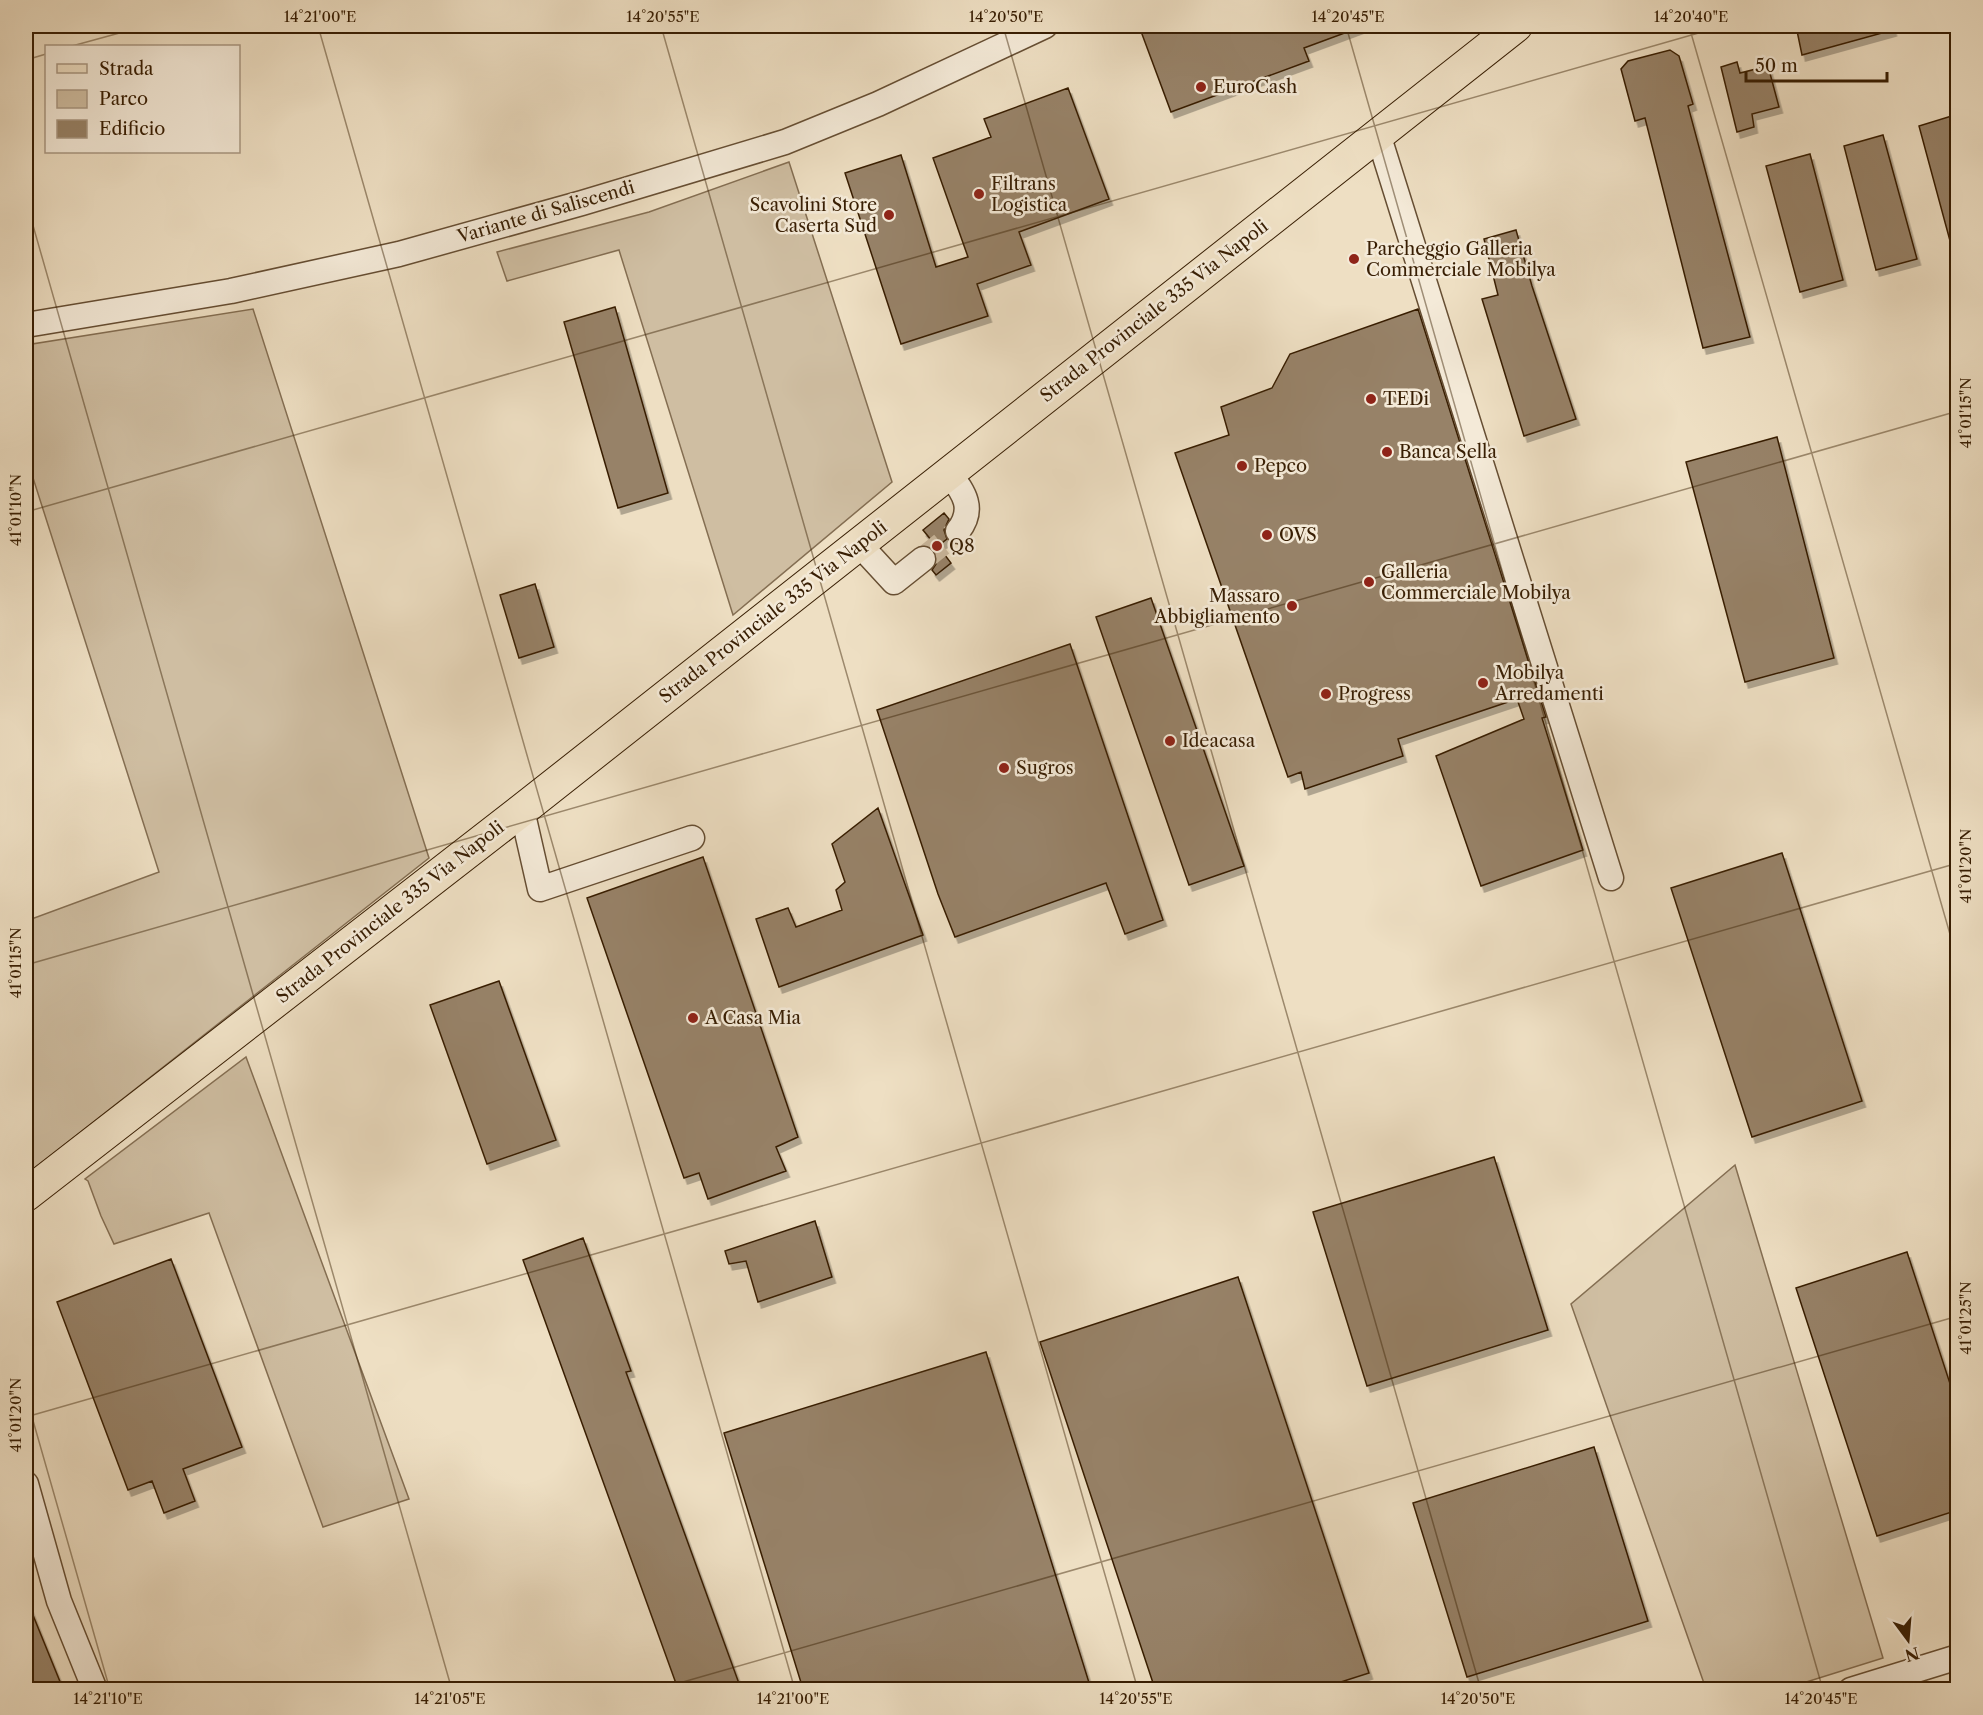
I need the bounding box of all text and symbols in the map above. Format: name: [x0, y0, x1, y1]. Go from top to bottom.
text: 14°21'00"E: [284, 7, 356, 26]
text: 14°20'55"E: [626, 7, 700, 26]
text: 14°20'50"E: [969, 7, 1043, 26]
text: 14°20'45"E: [1311, 7, 1385, 26]
text: 14°20'40"E: [1654, 7, 1728, 26]
legend: [45, 45, 240, 153]
scale bar: [1746, 45, 1887, 83]
text: 50 m: [1755, 55, 1798, 77]
text: Strada: [99, 58, 154, 80]
place label: EuroCash: [1213, 76, 1297, 98]
marker: EuroCash: [1194, 80, 1208, 94]
text: Parco: [99, 88, 148, 110]
text: Edificio: [99, 118, 165, 140]
place label: Filtrans Logistica: [991, 173, 1068, 216]
street label: Variante di Saliscendi: [454, 176, 638, 248]
marker: Filtrans Logistica: [972, 187, 986, 201]
place label: Scavolini Store Caserta Sud: [749, 194, 877, 237]
marker: Scavolini Store Caserta Sud: [882, 208, 896, 222]
street label: Strada Provinciale 335 Via Napoli: [1036, 215, 1273, 407]
place label: Parcheggio Galleria Commerciale Mobilya: [1366, 238, 1556, 281]
marker: Parcheggio Galleria Commerciale Mobilya: [1347, 252, 1361, 266]
text: 41°01'15"N: [1956, 377, 1975, 449]
place label: TEDi: [1383, 388, 1429, 410]
marker: TEDi: [1364, 392, 1378, 406]
place label: Banca Sella: [1399, 441, 1497, 463]
marker: Banca Sella: [1380, 445, 1394, 459]
place label: Pepco: [1254, 455, 1307, 477]
marker: Pepco: [1235, 459, 1249, 473]
text: 41°01'10"N: [6, 474, 25, 546]
street label: Strada Provinciale 335 Via Napoli: [655, 516, 892, 708]
place label: OVS: [1279, 524, 1317, 546]
marker: OVS: [1260, 528, 1274, 542]
place label: Q8: [949, 535, 975, 557]
marker: Q8: [930, 539, 944, 553]
place label: Galleria Commerciale Mobilya: [1381, 561, 1571, 604]
marker: Galleria Commerciale Mobilya: [1362, 575, 1376, 589]
place label: Massaro Abbigliamento: [1153, 585, 1280, 628]
marker: Massaro Abbigliamento: [1285, 599, 1299, 613]
place label: Mobilya Arredamenti: [1494, 662, 1604, 705]
marker: Mobilya Arredamenti: [1476, 676, 1490, 690]
place label: Progress: [1338, 683, 1411, 705]
marker: Progress: [1319, 687, 1333, 701]
place label: Ideacasa: [1182, 730, 1256, 752]
marker: Ideacasa: [1163, 734, 1177, 748]
place label: Sugros: [1016, 757, 1074, 779]
marker: Sugros: [997, 761, 1011, 775]
street label: Strada Provinciale 335 Via Napoli: [272, 816, 509, 1008]
text: 41°01'20"N: [1956, 829, 1975, 903]
text: 41°01'15"N: [6, 927, 25, 999]
place label: A Casa Mia: [704, 1007, 801, 1029]
marker: A Casa Mia: [686, 1011, 700, 1025]
text: 41°01'25"N: [1956, 1281, 1975, 1355]
text: 41°01'20"N: [6, 1378, 25, 1452]
north arrow: [1878, 1610, 1938, 1670]
text: N: [1903, 1643, 1922, 1666]
text: 14°21'10"E: [73, 1689, 143, 1708]
text: 14°21'05"E: [414, 1689, 486, 1708]
text: 14°21'00"E: [757, 1689, 829, 1708]
text: 14°20'55"E: [1099, 1689, 1173, 1708]
text: 14°20'50"E: [1441, 1689, 1515, 1708]
text: 14°20'45"E: [1784, 1689, 1858, 1708]

